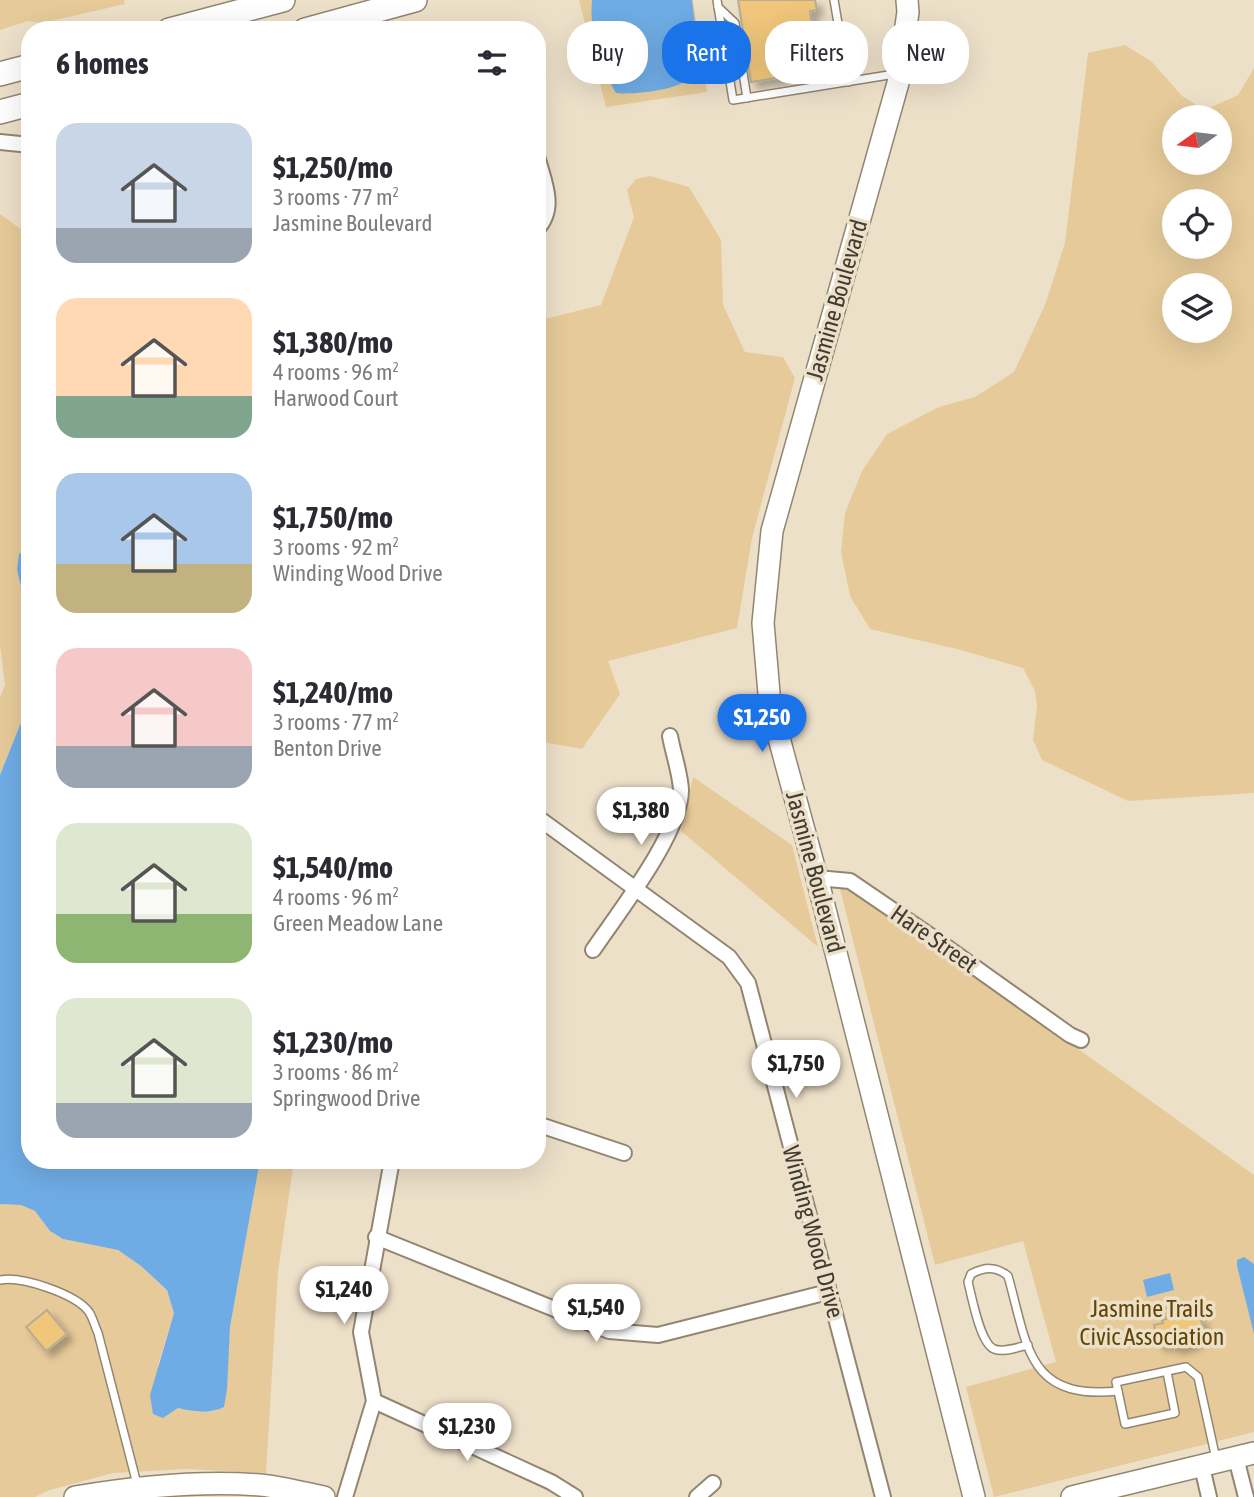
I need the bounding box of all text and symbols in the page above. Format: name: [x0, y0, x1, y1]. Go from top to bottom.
chip: Buy: [567, 21, 648, 84]
chip: Rent: [662, 21, 751, 84]
chip: Filters: [765, 21, 868, 84]
chip: New: [882, 21, 969, 84]
icon: filters: [473, 44, 511, 82]
text: 6 homes: [56, 46, 149, 80]
north arrow: [1162, 105, 1232, 175]
map controls: [1162, 105, 1232, 343]
text: $1,250/mo: [273, 150, 393, 184]
icon: home: [112, 151, 196, 235]
text: 3 rooms · 77 m²: [273, 184, 399, 210]
button: locate: [1162, 189, 1232, 259]
text: Jasmine Boulevard: [273, 210, 432, 236]
street label: Jasmine Boulevard: [801, 216, 872, 383]
button: layers: [1162, 273, 1232, 343]
text: $1,380/mo: [273, 325, 393, 359]
icon: home: [112, 326, 196, 410]
text: 4 rooms · 96 m²: [273, 359, 399, 385]
text: Harwood Court: [273, 385, 398, 411]
text: $1,750/mo: [273, 500, 393, 534]
icon: home: [112, 501, 196, 585]
text: 3 rooms · 92 m²: [273, 534, 399, 560]
text: Winding Wood Drive: [273, 560, 443, 586]
text: $1,240/mo: [273, 675, 393, 709]
icon: home: [112, 676, 196, 760]
pin: $1,250: [705, 694, 819, 754]
text: $1,250: [734, 704, 791, 730]
text: 3 rooms · 77 m²: [273, 709, 399, 735]
text: Benton Drive: [273, 735, 382, 761]
pin: $1,380: [584, 788, 698, 847]
street label: Jasmine Boulevard: [781, 788, 850, 956]
text: $1,380: [613, 797, 670, 823]
text: $1,540/mo: [273, 850, 393, 884]
icon: home: [112, 851, 196, 935]
text: 4 rooms · 96 m²: [273, 884, 399, 910]
street label: Hare Street: [886, 899, 983, 978]
text: Green Meadow Lane: [273, 910, 443, 936]
text: $1,230/mo: [273, 1025, 393, 1059]
icon: home: [112, 1026, 196, 1110]
pin: $1,750: [739, 1040, 853, 1100]
text: $1,750: [768, 1050, 825, 1076]
text: 3 rooms · 86 m²: [273, 1059, 399, 1085]
text: Springwood Drive: [273, 1085, 421, 1111]
street label: Winding Wood Drive: [778, 1143, 849, 1321]
pin: $1,240: [287, 1266, 401, 1326]
text: $1,240: [316, 1276, 373, 1302]
pin: $1,540: [539, 1284, 653, 1344]
text: $1,540: [568, 1294, 625, 1320]
park label: Jasmine Trails Civic Association: [1080, 1295, 1224, 1350]
pin: $1,230: [410, 1404, 524, 1463]
text: $1,230: [439, 1413, 496, 1439]

